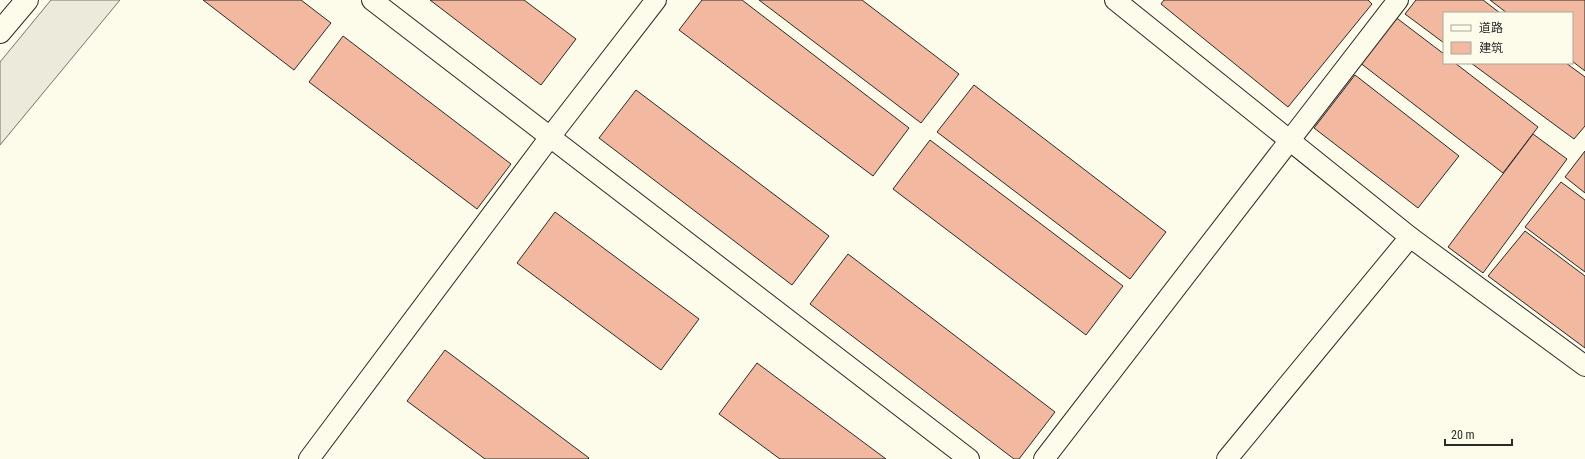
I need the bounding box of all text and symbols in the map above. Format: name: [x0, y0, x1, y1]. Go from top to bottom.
legend: [1443, 12, 1573, 64]
text: 道路: [1479, 21, 1503, 35]
text: 建筑: [1479, 41, 1503, 55]
scale bar: [1445, 421, 1512, 447]
text: 20 m: [1451, 428, 1475, 442]

